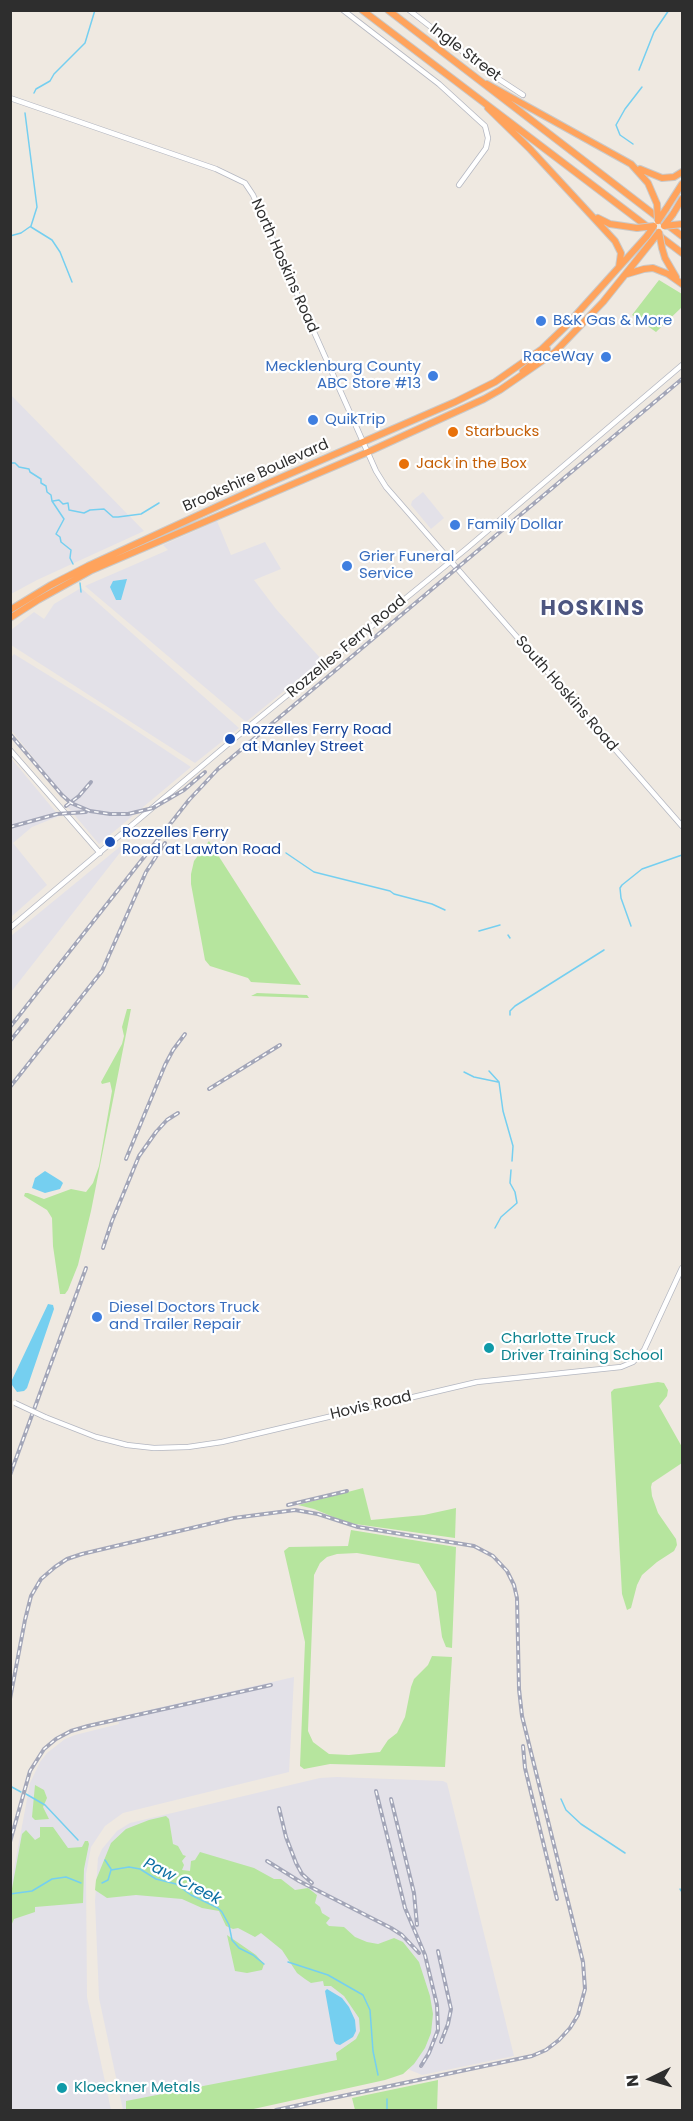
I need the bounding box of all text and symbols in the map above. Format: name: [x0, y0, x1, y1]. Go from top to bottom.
street label: Ingle Street: [426, 20, 504, 86]
street label: North Hoskins Road: [246, 196, 322, 336]
place label: B&K Gas & More: [553, 312, 672, 330]
marker: B&K Gas & More: [534, 314, 548, 328]
place label: RaceWay: [523, 348, 594, 366]
marker: RaceWay: [599, 350, 613, 364]
place label: Mecklenburg County ABC Store #13: [266, 358, 421, 393]
marker: Mecklenburg County ABC Store #13: [426, 369, 440, 383]
place label: QuikTrip: [325, 411, 385, 429]
marker: QuikTrip: [306, 413, 320, 427]
place label: Starbucks: [465, 423, 539, 441]
marker: Starbucks: [446, 425, 460, 439]
street label: Brookshire Boulevard: [180, 436, 332, 516]
place label: Jack in the Box: [416, 455, 527, 473]
marker: Jack in the Box: [397, 457, 411, 471]
place label: Family Dollar: [467, 516, 563, 534]
marker: Family Dollar: [448, 518, 462, 532]
place label: Grier Funeral Service: [359, 548, 454, 583]
marker: Grier Funeral Service: [340, 559, 354, 573]
street label: Rozzelles Ferry Road: [284, 592, 410, 702]
district label: HOSKINS: [541, 597, 645, 623]
street label: South Hoskins Road: [511, 633, 621, 755]
place label: Rozzelles Ferry Road at Manley Street: [242, 721, 392, 756]
marker: Rozzelles Ferry Road at Manley Street: [223, 732, 237, 746]
place label: Rozzelles Ferry Road at Lawton Road: [122, 824, 281, 859]
marker: Rozzelles Ferry Road at Lawton Road: [103, 835, 117, 849]
place label: Diesel Doctors Truck and Trailer Repair: [109, 1299, 259, 1334]
marker: Diesel Doctors Truck and Trailer Repair: [90, 1310, 104, 1324]
place label: Charlotte Truck Driver Training School: [501, 1330, 663, 1365]
marker: Charlotte Truck Driver Training School: [482, 1341, 496, 1355]
street label: Hovis Road: [329, 1388, 413, 1424]
water label: Paw Creek: [140, 1854, 224, 1910]
north arrow: [621, 2049, 681, 2109]
text: N: [621, 2074, 645, 2088]
place label: Kloeckner Metals: [74, 2079, 200, 2097]
marker: Kloeckner Metals: [55, 2081, 69, 2095]

